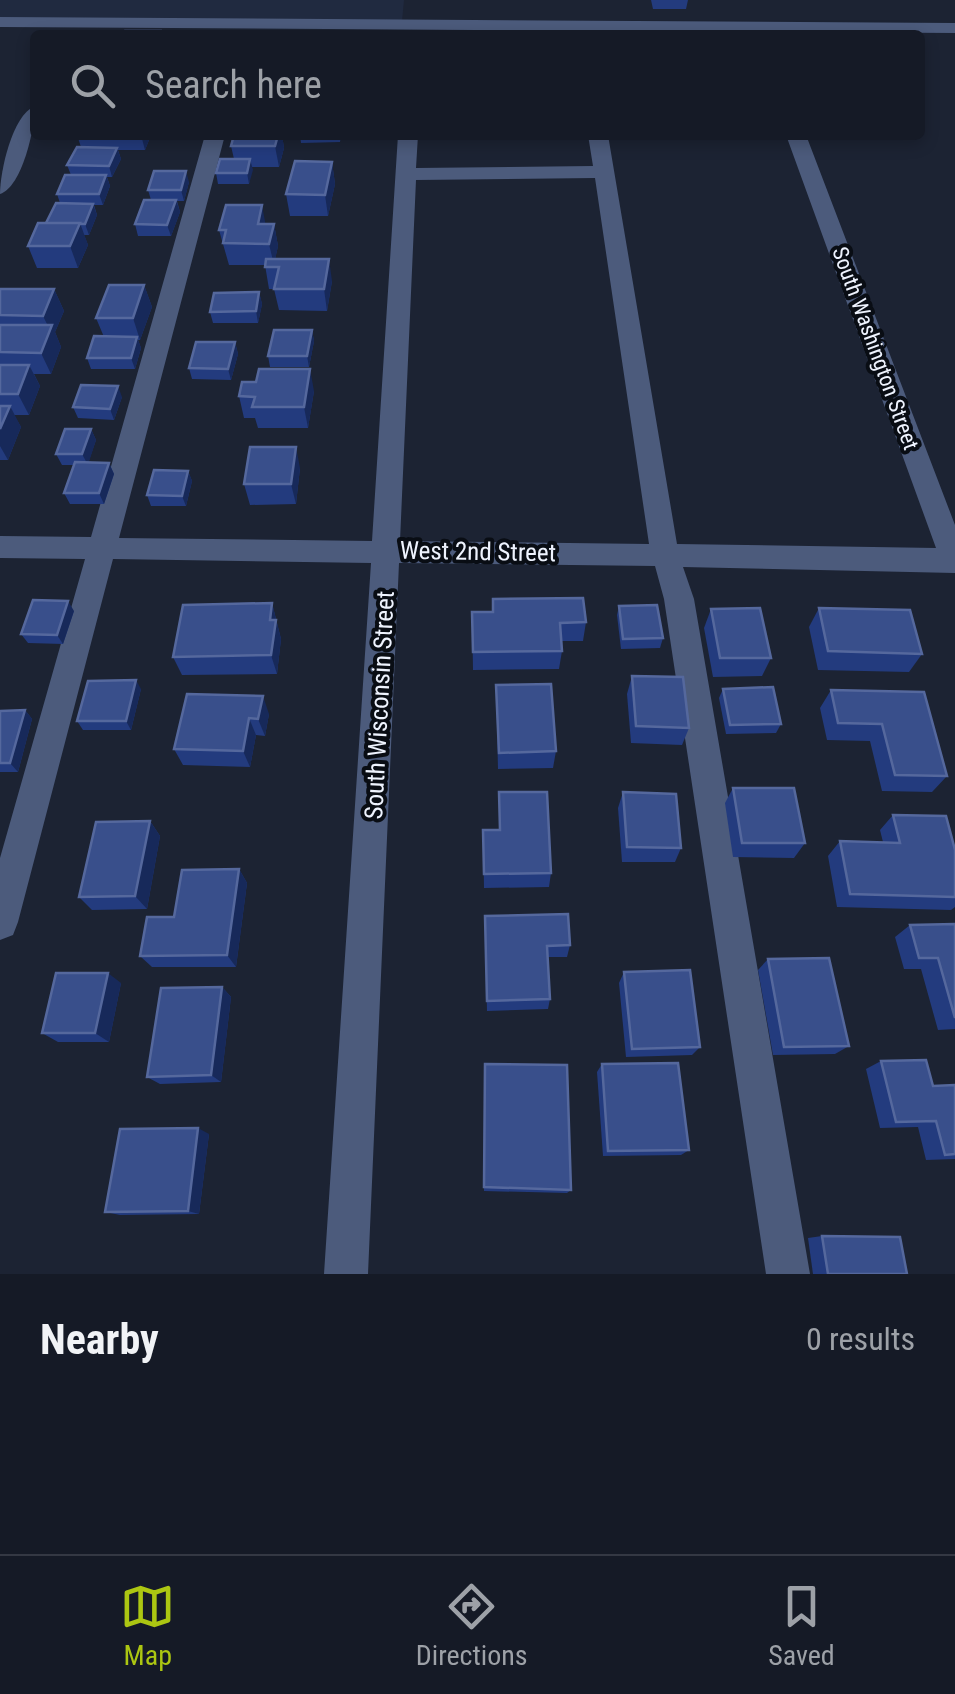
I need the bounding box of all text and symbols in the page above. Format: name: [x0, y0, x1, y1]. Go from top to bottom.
search box: [30, 30, 925, 140]
icon: search: [65, 58, 120, 113]
text: Search here: [145, 63, 322, 107]
street label: South Washington Street: [827, 243, 924, 453]
street label: West 2nd Street: [400, 536, 556, 567]
street label: South Wisconsin Street: [359, 590, 400, 820]
text: Nearby: [40, 1315, 159, 1364]
text: 0 results: [806, 1320, 915, 1358]
tab: Map: [120, 1579, 175, 1672]
tab: Directions: [416, 1579, 528, 1672]
tab: Saved: [768, 1579, 835, 1672]

